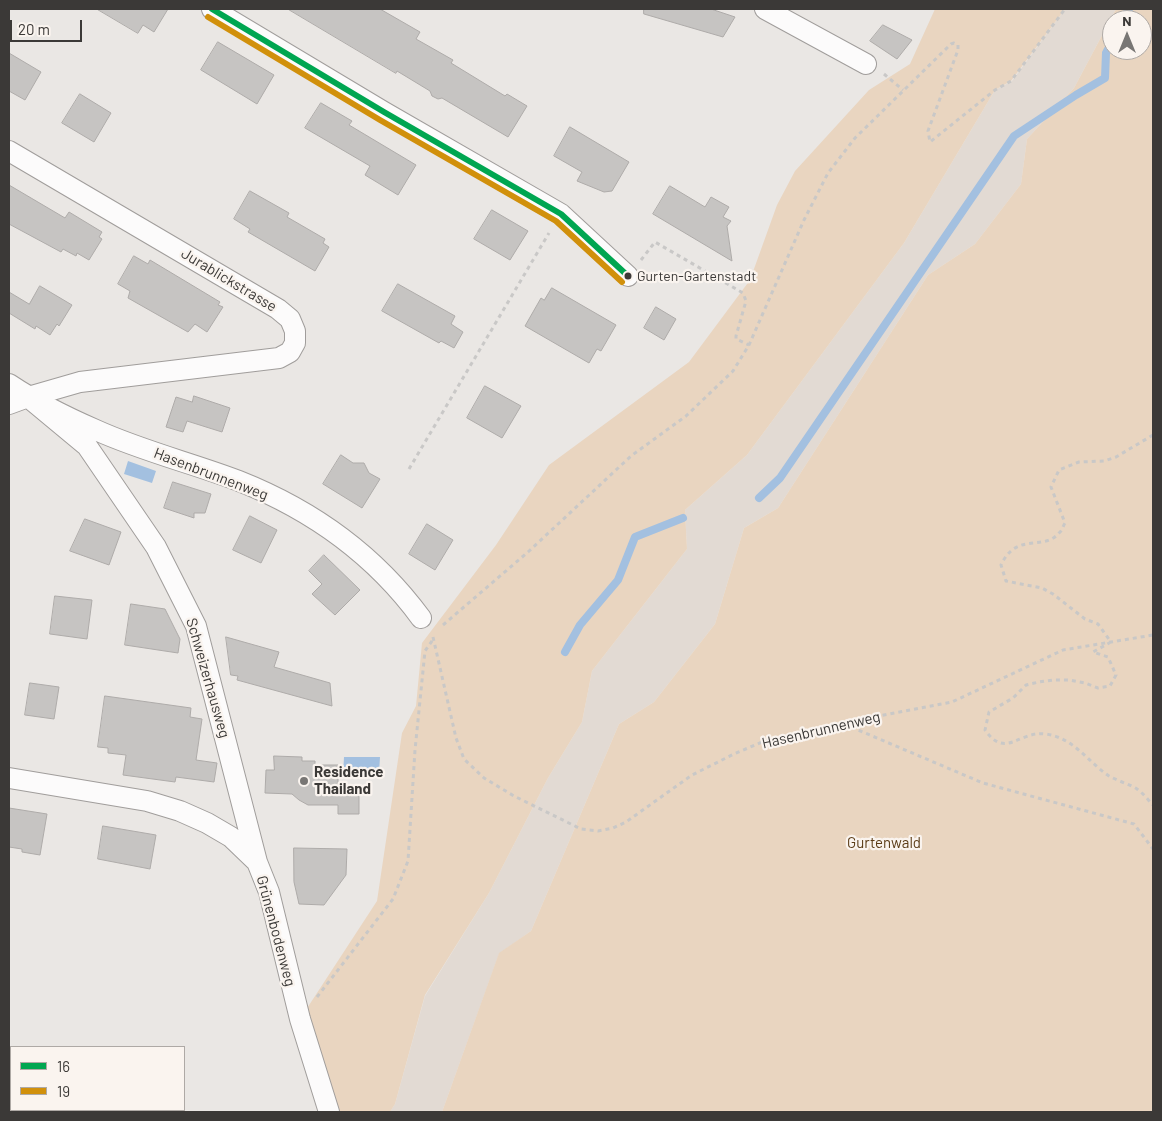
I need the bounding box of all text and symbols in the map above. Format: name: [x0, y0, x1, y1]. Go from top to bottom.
scale bar: [12, 10, 85, 42]
north arrow: [1102, 10, 1152, 60]
text: N: [1122, 12, 1132, 29]
text: 20 m: [18, 20, 50, 38]
street label: Jurablickstrasse: [178, 244, 280, 316]
place label: Gurten-Gartenstadt: [637, 268, 756, 284]
marker: Gurten-Gartenstadt: [623, 271, 633, 281]
street label: Hasenbrunnenweg: [151, 444, 271, 504]
street label: Schweizerhausweg: [182, 616, 234, 740]
street label: Hasenbrunnenweg: [760, 708, 882, 752]
place label: Residence Thailand: [314, 763, 384, 798]
marker: Residence Thailand: [298, 775, 310, 787]
park label: Gurtenwald: [847, 834, 921, 852]
street label: Grünenbodenweg: [253, 874, 299, 988]
legend: [10, 1046, 185, 1111]
text: 16: [57, 1057, 70, 1075]
text: 19: [57, 1082, 70, 1100]

